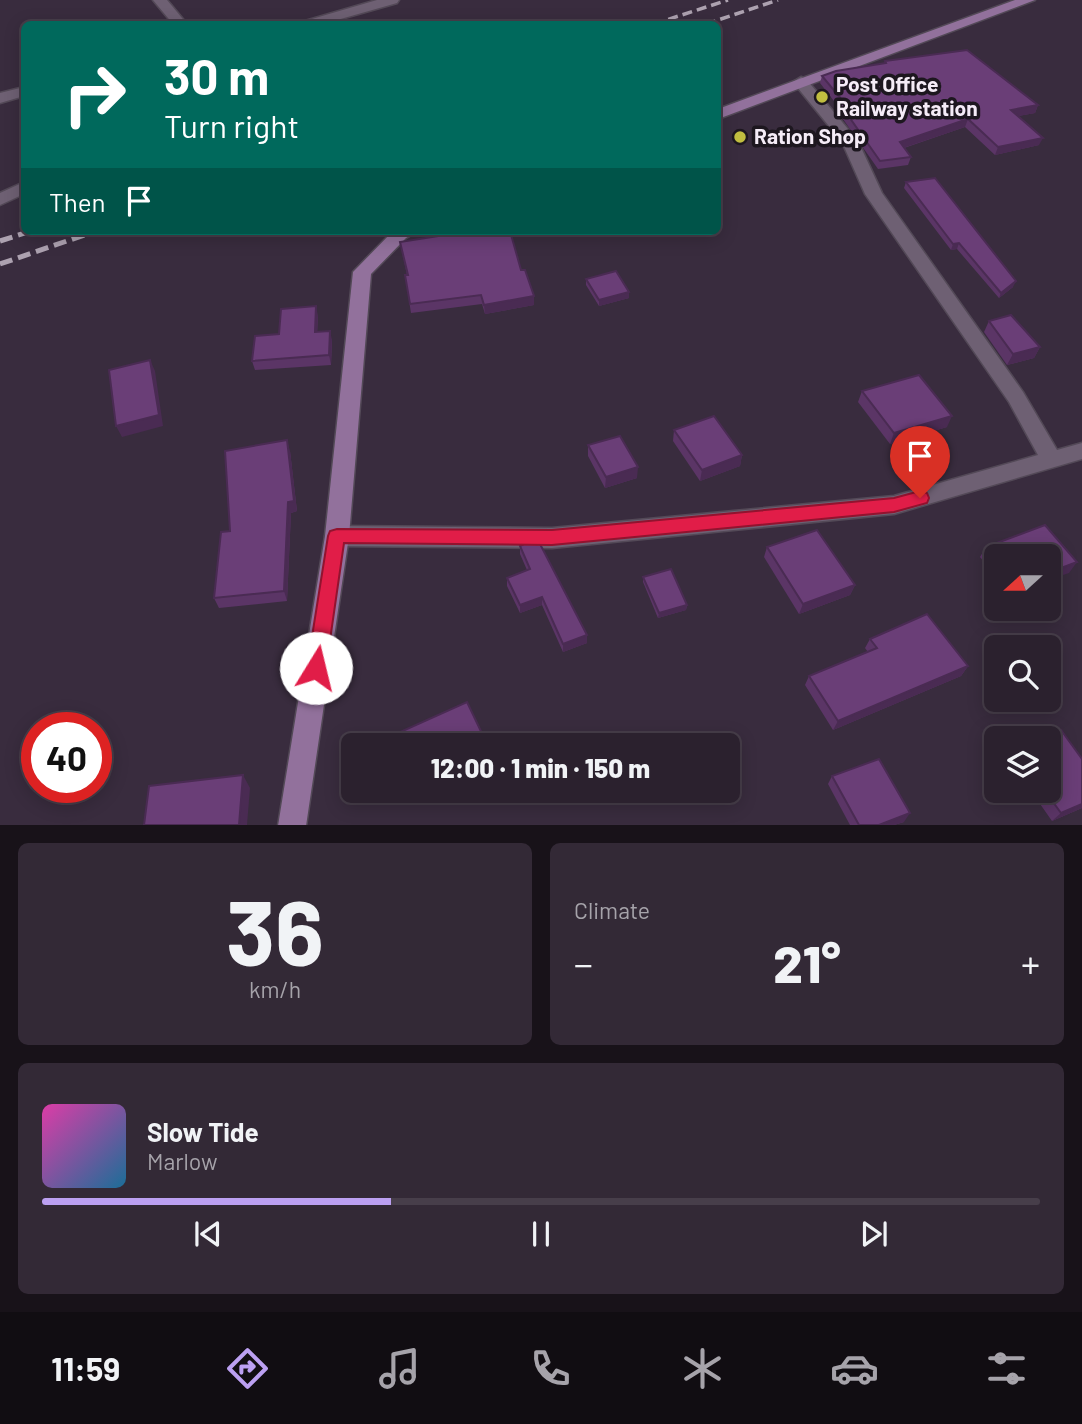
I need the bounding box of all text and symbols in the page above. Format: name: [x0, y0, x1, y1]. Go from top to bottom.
text: 30 m: [164, 46, 269, 105]
icon: right: [49, 49, 140, 140]
place label: Post Office Railway station: [836, 71, 978, 120]
marker: Post Office Railway station: [814, 89, 830, 105]
text: Turn right: [164, 106, 299, 144]
place label: Ration Shop: [754, 123, 866, 148]
marker: Ration Shop: [732, 129, 748, 145]
icon: arrive: [120, 182, 158, 220]
text: Then: [49, 186, 106, 217]
pin: [890, 426, 950, 498]
icon: arrive: [901, 437, 939, 475]
north arrow: [984, 544, 1060, 621]
map controls: [984, 544, 1061, 803]
position arrow: [279, 631, 353, 705]
button: search: [984, 635, 1061, 712]
speed limit sign: 40: [21, 712, 112, 803]
button: layers: [984, 726, 1061, 803]
text: 12:00 · 1 min · 150 m: [431, 752, 650, 783]
text: 36: [226, 875, 324, 984]
text: Climate: [574, 896, 650, 924]
text: 21°: [773, 931, 841, 993]
text: −: [574, 940, 593, 986]
text: +: [1021, 940, 1040, 986]
text: km/h: [249, 975, 301, 1003]
text: Slow Tide: [147, 1116, 259, 1147]
text: Marlow: [147, 1147, 218, 1175]
icon: previous: [189, 1215, 227, 1253]
icon: pause: [522, 1215, 560, 1253]
icon: next: [855, 1215, 893, 1253]
icon: directions: [223, 1344, 272, 1393]
icon: music: [375, 1344, 424, 1393]
icon: phone: [526, 1344, 575, 1393]
icon: climate: [678, 1344, 727, 1393]
icon: car: [830, 1344, 879, 1393]
icon: filters: [982, 1344, 1031, 1393]
text: 11:59: [51, 1349, 120, 1387]

